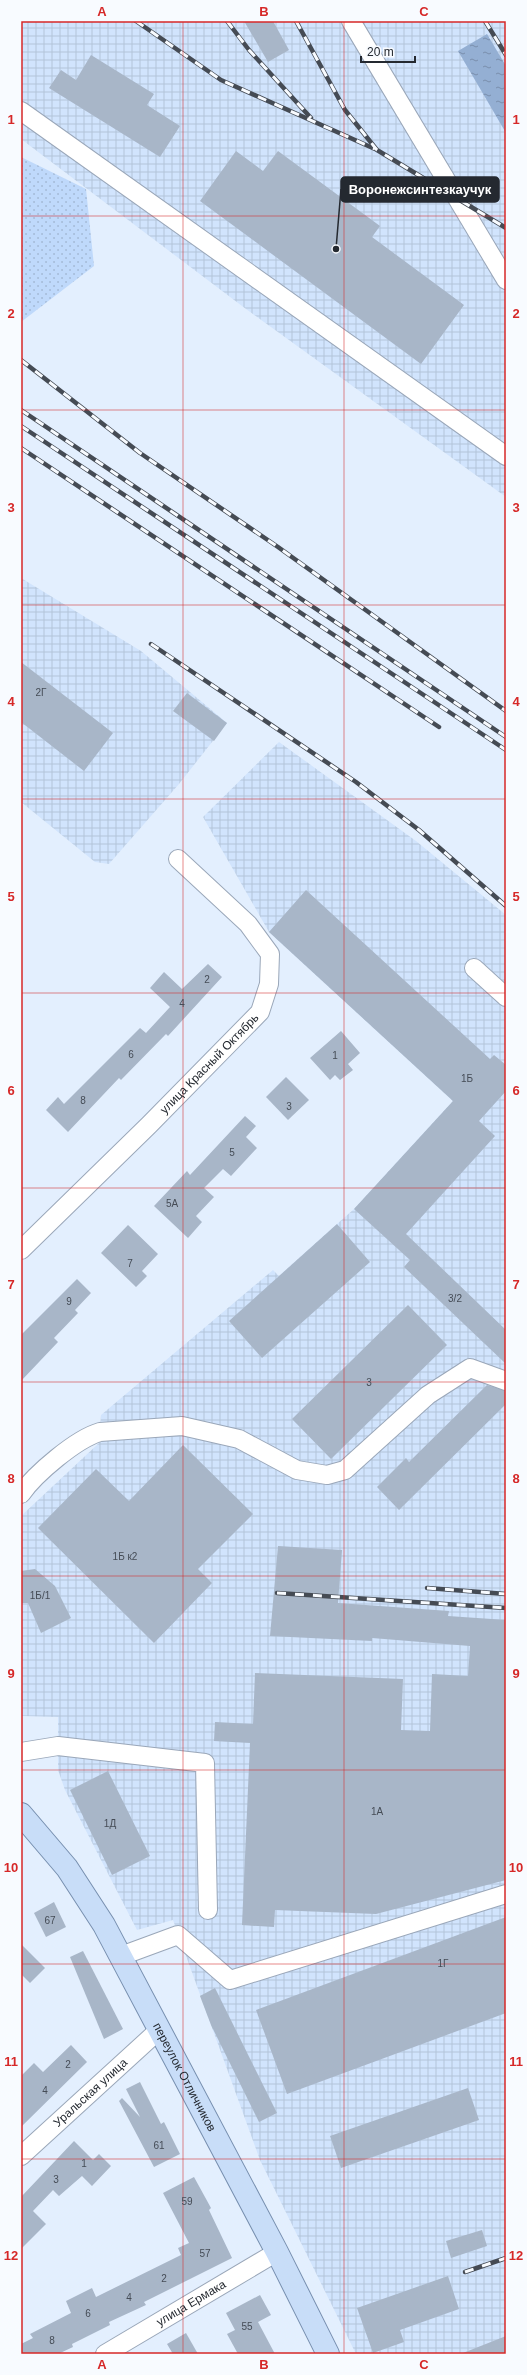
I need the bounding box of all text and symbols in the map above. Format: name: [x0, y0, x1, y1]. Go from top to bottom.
text: A: [97, 4, 107, 19]
text: B: [259, 4, 269, 19]
text: C: [419, 4, 429, 19]
scale bar: [361, 38, 415, 64]
text: 20 m: [367, 45, 394, 59]
text: 1: [7, 112, 15, 127]
text: 1: [512, 112, 520, 127]
callout: Воронежсинтезкаучук: [341, 177, 499, 202]
text: Воронежсинтезкаучук: [349, 182, 492, 197]
text: 2: [7, 306, 15, 321]
text: 2: [512, 306, 520, 321]
text: 3: [7, 500, 15, 515]
text: 3: [512, 500, 520, 515]
house number: 2Г: [36, 687, 47, 698]
text: 4: [7, 694, 15, 709]
text: 4: [512, 694, 520, 709]
text: 5: [7, 889, 15, 904]
text: 5: [512, 889, 520, 904]
house number: 2: [204, 974, 210, 985]
house number: 4: [179, 998, 185, 1009]
street label: улица Красный Октябрь: [157, 1011, 261, 1117]
house number: 6: [128, 1049, 134, 1060]
house number: 1: [332, 1050, 338, 1061]
house number: 1Б: [461, 1073, 473, 1084]
text: 6: [7, 1083, 15, 1098]
text: 6: [512, 1083, 520, 1098]
house number: 8: [80, 1095, 86, 1106]
house number: 3: [286, 1101, 292, 1112]
house number: 5: [229, 1147, 235, 1158]
house number: 5А: [166, 1198, 178, 1209]
house number: 7: [127, 1258, 133, 1269]
text: 7: [7, 1277, 15, 1292]
text: 7: [512, 1277, 520, 1292]
house number: 3/2: [448, 1293, 462, 1304]
house number: 9: [66, 1296, 72, 1307]
house number: 3: [366, 1377, 372, 1388]
text: 8: [7, 1471, 15, 1486]
text: 8: [512, 1471, 520, 1486]
house number: 1Б к2: [113, 1551, 138, 1562]
house number: 1Б/1: [30, 1590, 51, 1601]
text: 9: [7, 1666, 15, 1681]
text: 9: [512, 1666, 520, 1681]
house number: 1А: [371, 1806, 383, 1817]
house number: 1Д: [104, 1818, 116, 1829]
text: 10: [4, 1860, 18, 1875]
text: 10: [509, 1860, 523, 1875]
house number: 67: [44, 1915, 56, 1926]
house number: 1Г: [438, 1958, 449, 1969]
street label: переулок Отличников: [150, 2020, 219, 2134]
text: 11: [4, 2054, 18, 2069]
text: 11: [509, 2054, 523, 2069]
street label: Уральская улица: [51, 2055, 130, 2130]
house number: 2: [65, 2059, 71, 2070]
house number: 4: [42, 2085, 48, 2096]
house number: 61: [153, 2140, 165, 2151]
house number: 1: [81, 2158, 87, 2169]
house number: 3: [53, 2174, 59, 2185]
house number: 59: [181, 2196, 193, 2207]
text: 12: [4, 2248, 18, 2263]
house number: 57: [199, 2248, 211, 2259]
text: 12: [509, 2248, 523, 2263]
house number: 2: [161, 2273, 167, 2284]
street label: улица Ермака: [154, 2277, 228, 2329]
house number: 4: [126, 2292, 132, 2303]
house number: 6: [85, 2308, 91, 2319]
house number: 55: [241, 2321, 253, 2332]
house number: 8: [49, 2335, 55, 2346]
text: A: [97, 2357, 107, 2372]
text: B: [259, 2357, 269, 2372]
text: C: [419, 2357, 429, 2372]

